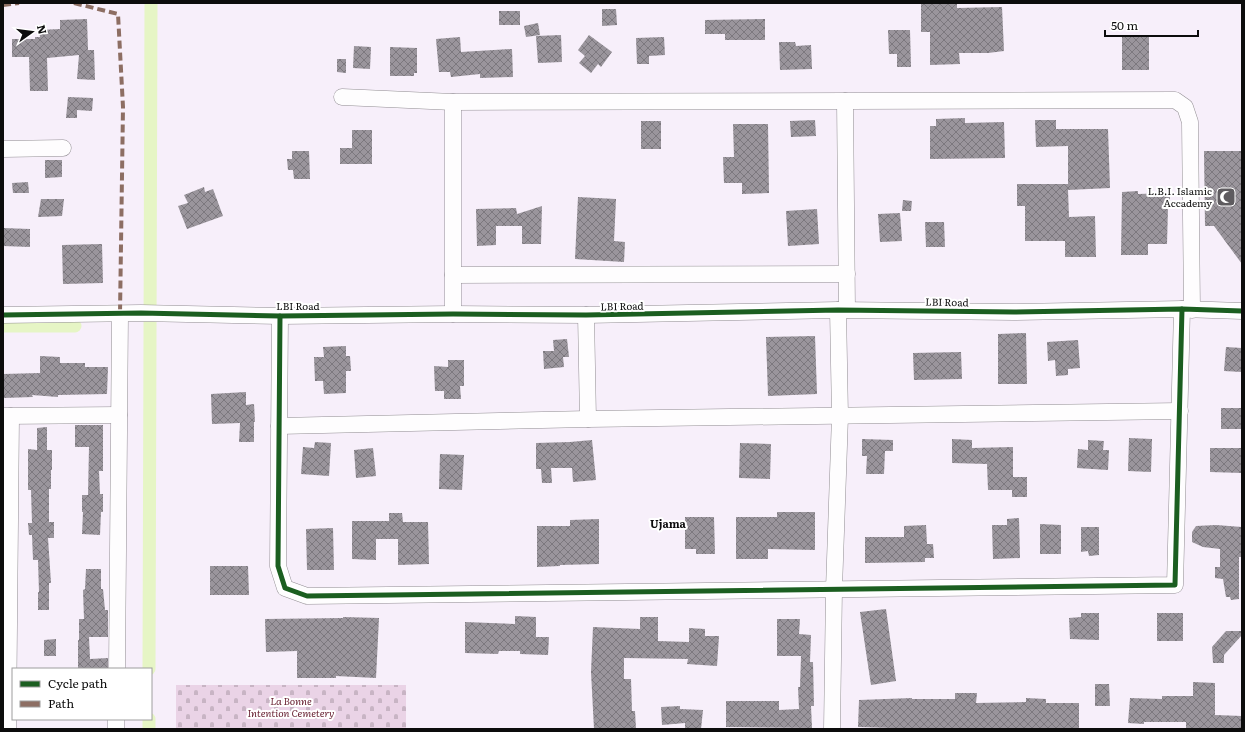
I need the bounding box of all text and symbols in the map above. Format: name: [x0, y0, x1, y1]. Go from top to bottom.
north arrow: [12, 12, 52, 52]
scale bar: [1105, 12, 1198, 38]
text: 50 m: [1111, 16, 1138, 34]
text: N: [34, 23, 52, 36]
place label: L.B.I. Islamic Accademy: [1148, 183, 1212, 210]
mosque icon: L.B.I. Islamic Accademy: [1215, 186, 1237, 208]
street label: LBI Road: [925, 294, 969, 309]
street label: LBI Road: [276, 298, 320, 313]
street label: LBI Road: [600, 298, 644, 313]
district label: Ujama: [650, 515, 687, 531]
legend: [12, 668, 152, 720]
text: Cycle path: [48, 674, 108, 692]
park label: La Bonne Intention Cemetery: [248, 693, 334, 720]
text: Path: [48, 694, 74, 712]

